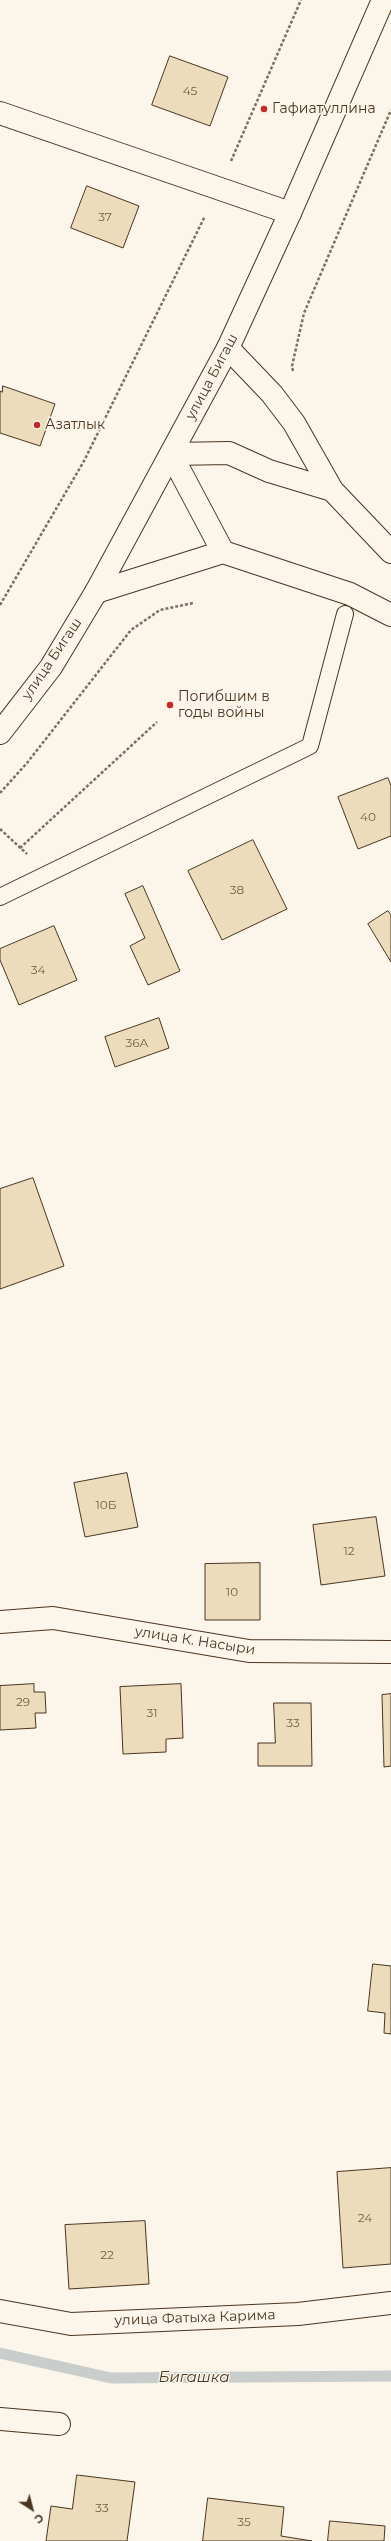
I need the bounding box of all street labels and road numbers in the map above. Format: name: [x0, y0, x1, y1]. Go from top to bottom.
street label: улица Бигаш: [182, 331, 242, 423]
street label: улица Бигаш: [18, 615, 86, 703]
street label: улица К. Насыри: [134, 1623, 256, 1659]
street label: улица Фатыха Карима: [114, 2307, 276, 2329]

